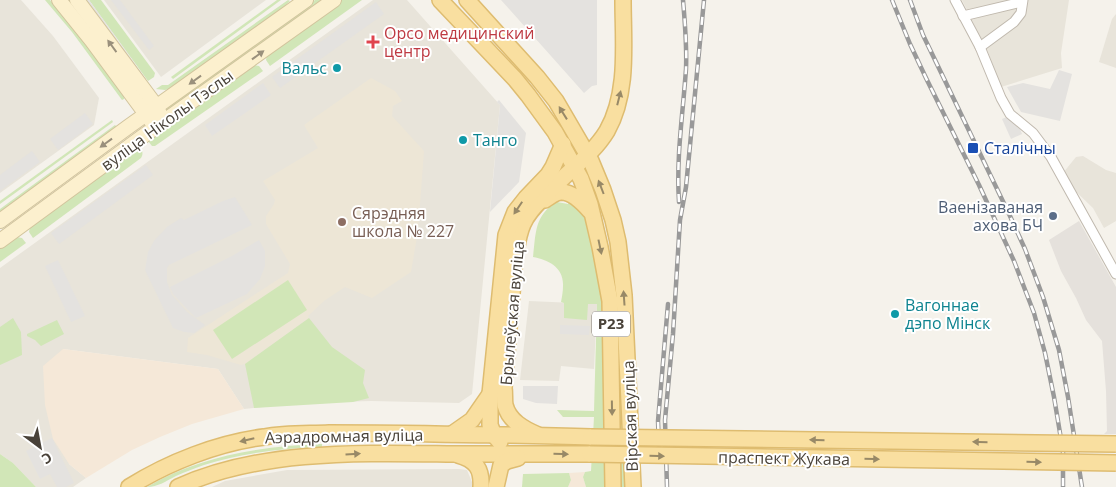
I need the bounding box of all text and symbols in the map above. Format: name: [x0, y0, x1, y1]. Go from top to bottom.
place label: Орсо медицинский центр: [384, 22, 534, 62]
marker: Орсо медицинский центр: [366, 35, 380, 49]
one-way arrow: [107, 39, 117, 53]
one-way arrow: [251, 50, 264, 60]
place label: Вальс: [282, 57, 327, 79]
marker: Вальс: [331, 62, 343, 74]
street label: вуліца Ніколы Тэслы: [96, 64, 238, 176]
one-way arrow: [189, 74, 202, 85]
one-way arrow: [615, 90, 623, 105]
one-way arrow: [558, 106, 567, 119]
place label: Танго: [473, 129, 517, 151]
marker: Танго: [457, 134, 469, 146]
place label: Сталічны: [984, 137, 1056, 159]
one-way arrow: [99, 138, 113, 148]
marker: Сталічны: [966, 141, 980, 155]
one-way arrow: [597, 179, 605, 194]
place label: Ваенізаваная ахова БЧ: [938, 196, 1043, 236]
one-way arrow: [514, 201, 523, 215]
place label: Сярэдняя школа № 227: [352, 202, 454, 242]
marker: Ваенізаваная ахова БЧ: [1047, 210, 1059, 222]
marker: Сярэдняя школа № 227: [336, 216, 348, 228]
one-way arrow: [596, 239, 604, 254]
street label: Брылеўская вуліца: [495, 240, 529, 386]
one-way arrow: [620, 290, 628, 306]
place label: Вагоннае дэпо Мінск: [905, 294, 991, 334]
marker: Вагоннае дэпо Мінск: [889, 308, 901, 320]
road number: Р23: [592, 312, 630, 336]
street label: Вірская вуліца: [617, 360, 643, 472]
one-way arrow: [608, 400, 616, 416]
north arrow: [15, 422, 65, 472]
street label: Аэрадромная вуліца: [265, 424, 423, 448]
one-way arrow: [239, 436, 254, 444]
one-way arrow: [809, 436, 825, 444]
one-way arrow: [972, 438, 988, 446]
street label: праспект Жукава: [718, 446, 850, 470]
text: С: [38, 448, 56, 469]
one-way arrow: [346, 449, 362, 457]
one-way arrow: [553, 450, 569, 458]
one-way arrow: [649, 452, 665, 460]
one-way arrow: [864, 455, 880, 463]
one-way arrow: [1026, 458, 1042, 466]

